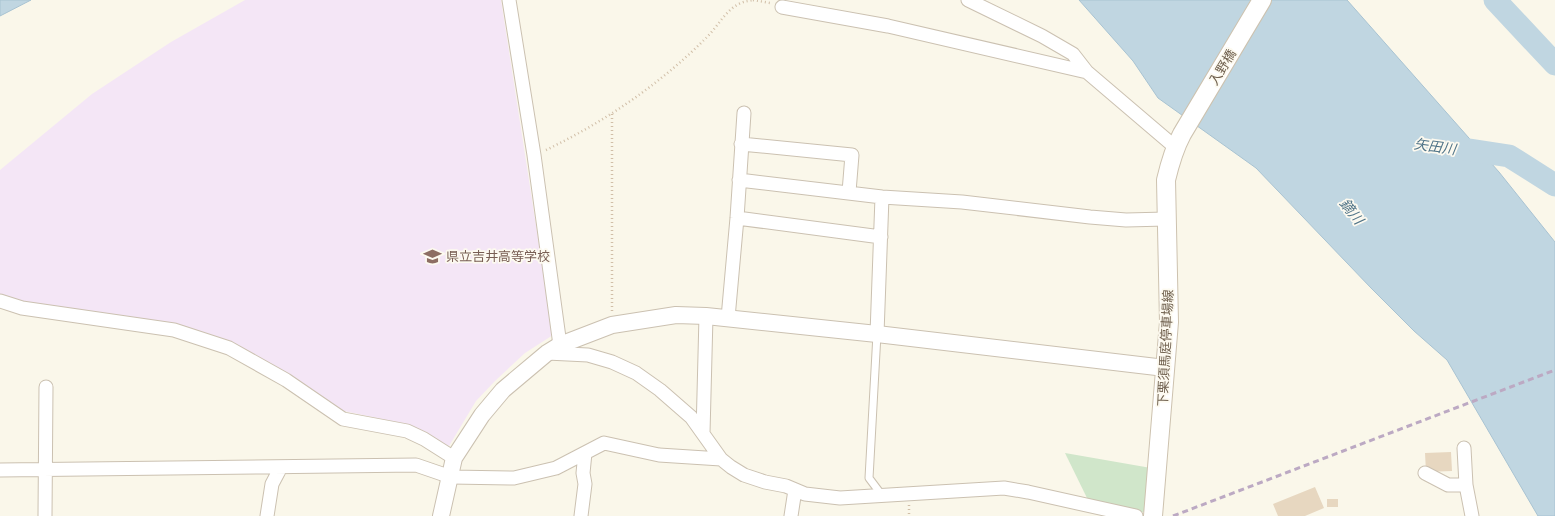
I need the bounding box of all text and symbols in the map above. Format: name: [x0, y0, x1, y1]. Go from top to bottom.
street label: 入野橋: [1205, 46, 1239, 88]
water label: 矢田川: [1413, 135, 1459, 158]
water label: 鏑川: [1337, 195, 1369, 229]
school or university icon: 県立吉井高等学校: [423, 246, 443, 266]
place label: 県立吉井高等学校: [446, 248, 550, 264]
street label: 下栗須馬庭停車場線: [1154, 289, 1176, 407]

